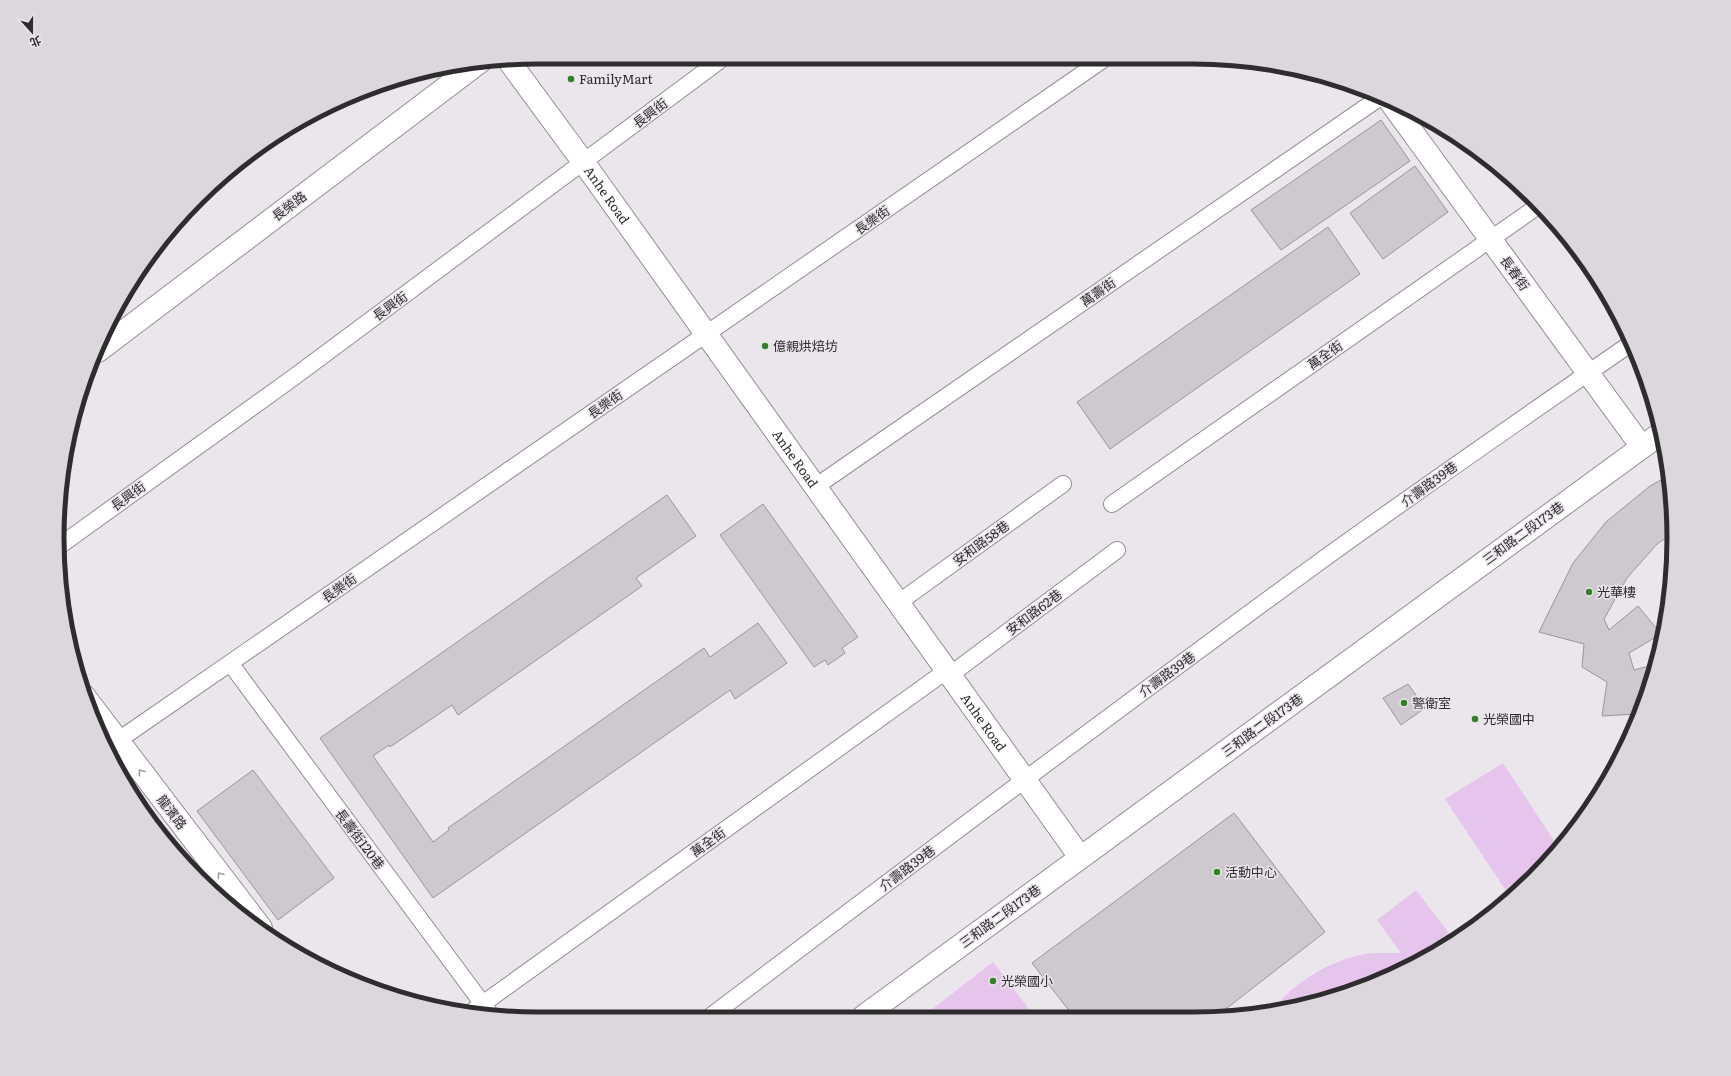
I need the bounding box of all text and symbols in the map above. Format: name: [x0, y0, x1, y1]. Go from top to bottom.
north arrow: [12, 12, 52, 52]
text: 北: [28, 33, 44, 52]
place label: FamilyMart: [579, 69, 654, 88]
marker: FamilyMart: [566, 74, 576, 84]
street label: 長興街: [628, 93, 671, 132]
street label: Anhe Road: [580, 162, 635, 228]
street label: 長榮路: [267, 186, 310, 225]
street label: 長樂街: [850, 201, 893, 239]
street label: 長春街: [1496, 251, 1535, 294]
street label: 萬壽街: [1076, 273, 1119, 311]
street label: 長興街: [368, 286, 411, 325]
place label: 億親烘焙坊: [773, 336, 838, 355]
street label: 萬全街: [1303, 336, 1346, 374]
marker: 億親烘焙坊: [760, 341, 770, 351]
street label: 長樂街: [583, 385, 626, 423]
street label: Anhe Road: [768, 425, 823, 491]
street label: 介壽路39巷: [1396, 457, 1461, 511]
street label: 長興街: [106, 476, 149, 515]
street label: 三和路二段173巷: [1478, 497, 1567, 569]
street label: 安和路58巷: [949, 516, 1013, 570]
street label: 長樂街: [317, 569, 360, 607]
place label: 光華樓: [1597, 582, 1636, 601]
street label: 安和路62巷: [1002, 584, 1066, 639]
marker: 光華樓: [1584, 587, 1594, 597]
street label: 介壽路39巷: [1134, 647, 1199, 701]
street label: Anhe Road: [957, 689, 1011, 755]
street label: 三和路二段173巷: [1217, 689, 1306, 761]
place label: 警衛室: [1412, 693, 1451, 712]
marker: 警衛室: [1399, 698, 1409, 708]
place label: 光榮國中: [1483, 709, 1535, 728]
marker: 光榮國中: [1470, 714, 1480, 724]
one-way arrow: [139, 769, 146, 776]
street label: 龍濱路: [153, 790, 192, 833]
street label: 長壽街120巷: [331, 804, 389, 873]
street label: 萬全街: [686, 822, 729, 861]
street label: 介壽路39巷: [875, 840, 939, 895]
place label: 活動中心: [1225, 862, 1277, 881]
marker: 活動中心: [1212, 867, 1222, 877]
one-way arrow: [218, 873, 225, 880]
street label: 三和路二段173巷: [955, 880, 1044, 952]
place label: 光榮國小: [1001, 971, 1053, 990]
marker: 光榮國小: [988, 976, 998, 986]

